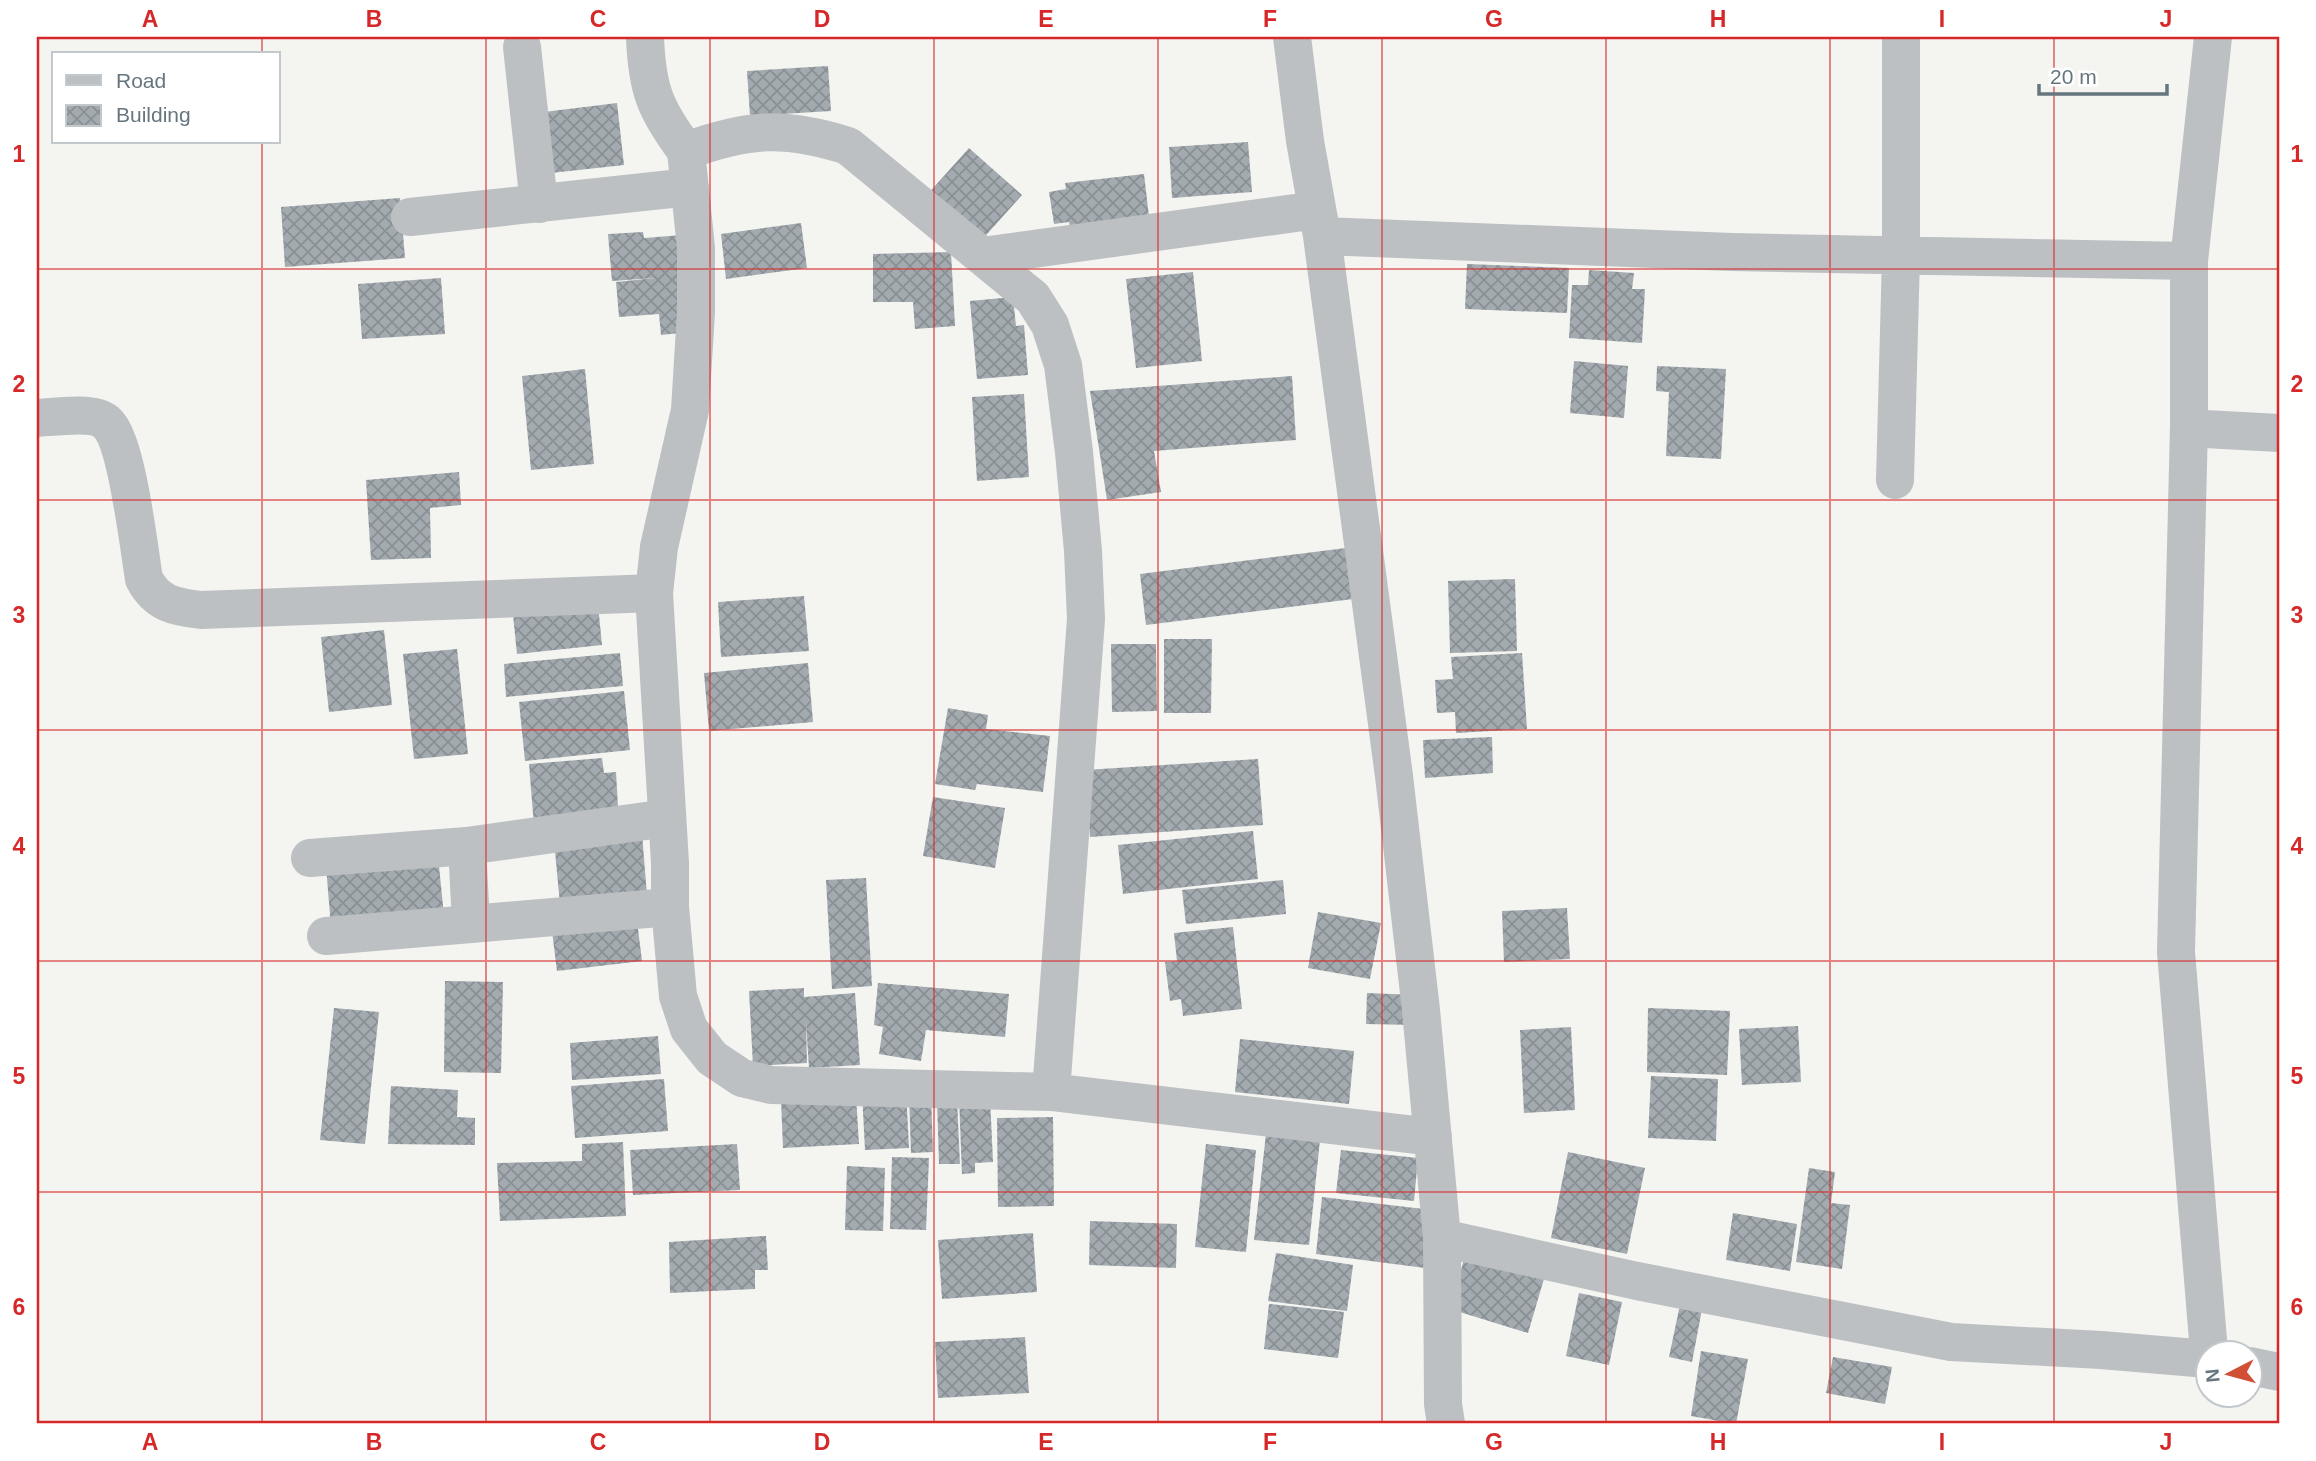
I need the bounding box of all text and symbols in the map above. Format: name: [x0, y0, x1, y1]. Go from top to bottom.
text: A: [142, 6, 158, 32]
text: B: [366, 6, 382, 32]
text: C: [590, 6, 606, 32]
text: D: [814, 6, 830, 32]
text: E: [1038, 6, 1054, 32]
text: F: [1263, 6, 1277, 32]
text: G: [1485, 6, 1503, 32]
text: H: [1710, 6, 1726, 32]
text: I: [1939, 6, 1945, 32]
text: J: [2160, 6, 2172, 32]
legend: [52, 52, 280, 144]
scale bar: [2039, 52, 2167, 96]
text: 20 m: [2050, 65, 2097, 88]
text: Road: [116, 69, 166, 92]
text: Building: [116, 103, 191, 126]
text: 1: [13, 141, 26, 167]
text: 1: [2291, 141, 2304, 167]
text: 2: [13, 371, 25, 397]
text: 2: [2291, 371, 2303, 397]
text: 3: [13, 602, 25, 628]
text: 3: [2291, 602, 2303, 628]
text: 4: [13, 833, 26, 859]
text: 4: [2291, 833, 2304, 859]
text: 5: [13, 1063, 26, 1089]
text: 5: [2291, 1063, 2304, 1089]
text: 6: [13, 1294, 25, 1320]
text: 6: [2291, 1294, 2303, 1320]
north arrow: [2194, 1338, 2264, 1408]
text: N: [2201, 1368, 2224, 1384]
text: A: [142, 1429, 158, 1455]
text: B: [366, 1429, 382, 1455]
text: C: [590, 1429, 606, 1455]
text: D: [814, 1429, 830, 1455]
text: E: [1038, 1429, 1054, 1455]
text: F: [1263, 1429, 1277, 1455]
text: G: [1485, 1429, 1503, 1455]
text: H: [1710, 1429, 1726, 1455]
text: I: [1939, 1429, 1945, 1455]
text: J: [2160, 1429, 2172, 1455]

